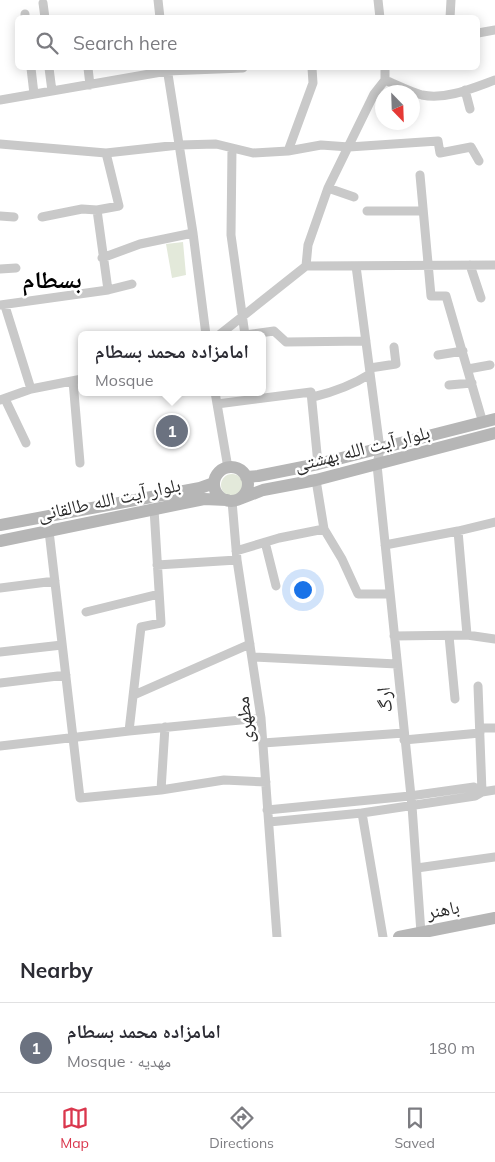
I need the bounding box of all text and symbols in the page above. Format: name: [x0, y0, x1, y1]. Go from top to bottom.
search box: [15, 15, 480, 70]
icon: search: [33, 29, 61, 57]
text: Search here: [73, 31, 177, 55]
north arrow: [375, 85, 420, 130]
district label: بسطام: [22, 264, 82, 297]
popup: [78, 331, 266, 396]
text: امامزاده محمد بسطام: [95, 339, 249, 363]
text: Mosque: [95, 370, 153, 390]
pin: 1: [156, 412, 188, 450]
street label: بلوار آیت الله بهشتی: [292, 420, 432, 476]
street label: بلوار آیت الله طالقانی: [35, 472, 183, 526]
your location: [290, 577, 316, 603]
street label: ارگ: [371, 686, 397, 714]
street label: مطهری: [230, 695, 258, 745]
street label: باهنر: [424, 894, 461, 924]
text: Nearby: [20, 957, 93, 983]
text: امامزاده محمد بسطام: [67, 1019, 221, 1043]
text: 1: [31, 1038, 41, 1058]
text: 180 m: [428, 1038, 475, 1058]
text: Mosque · مهدیه: [67, 1051, 171, 1071]
tab: Map: [60, 1104, 89, 1152]
tab: Directions: [209, 1104, 274, 1152]
tab: Saved: [394, 1104, 435, 1152]

